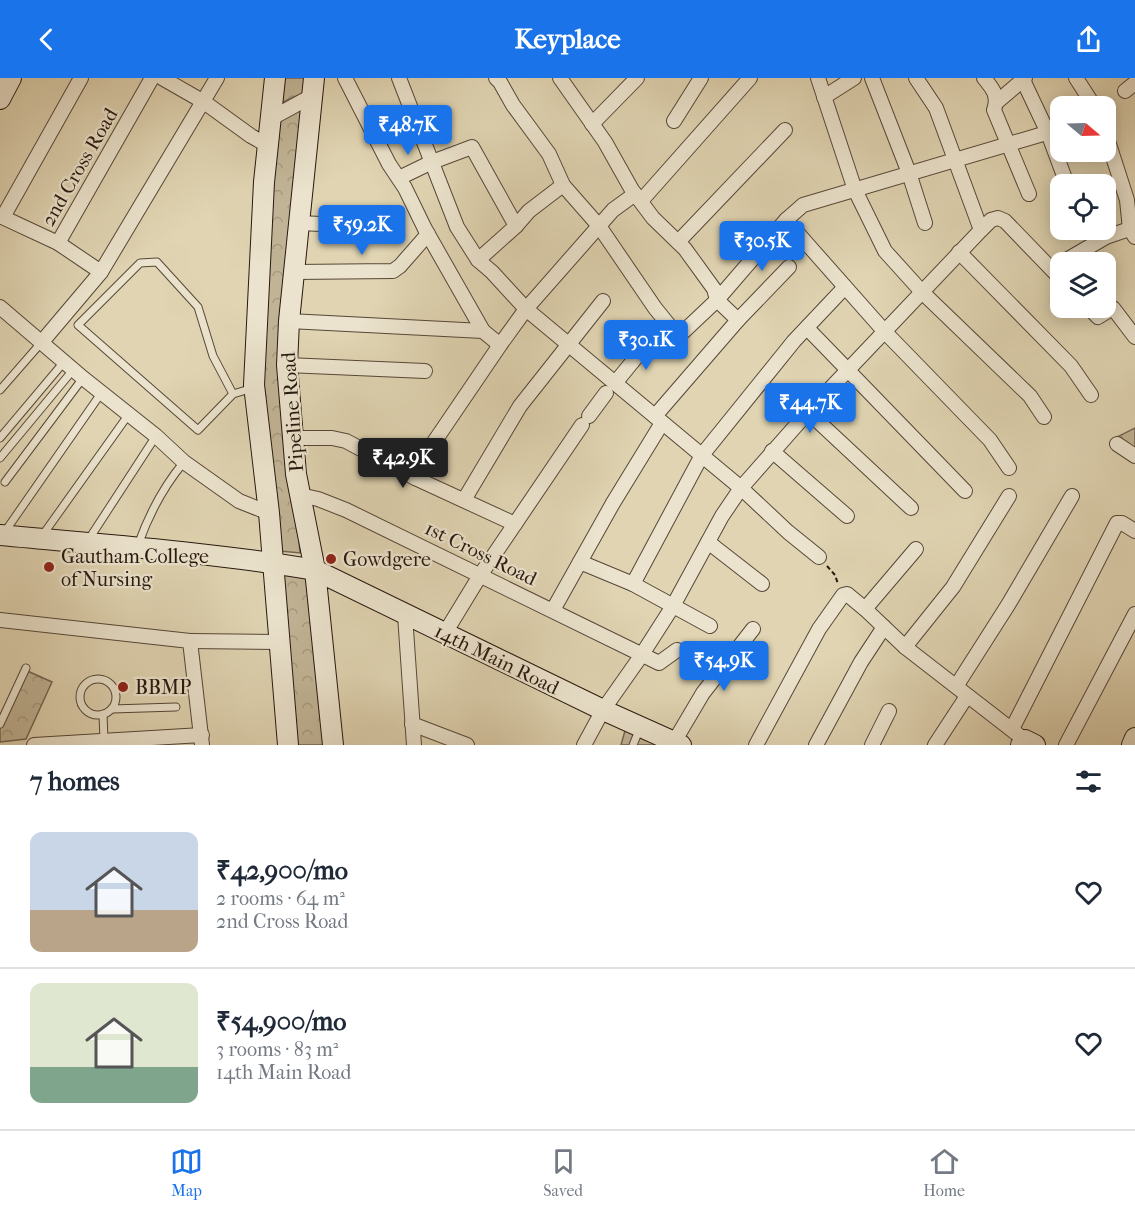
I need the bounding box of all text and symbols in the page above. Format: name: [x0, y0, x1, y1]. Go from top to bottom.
icon: back: [30, 23, 63, 56]
text: Keyplace: [514, 23, 621, 55]
icon: share: [1072, 23, 1105, 56]
north arrow: [1050, 96, 1116, 162]
map controls: [1050, 96, 1116, 318]
street label: 2nd Cross Road: [36, 103, 123, 230]
pin: ₹48.7K: [359, 105, 457, 156]
text: ₹48.7K: [378, 113, 438, 136]
button: locate: [1050, 174, 1116, 240]
pin: ₹59.2K: [313, 205, 411, 256]
text: ₹59.2K: [332, 213, 392, 236]
pin: ₹30.5K: [713, 221, 811, 272]
text: ₹30.5K: [734, 229, 790, 252]
button: layers: [1050, 252, 1116, 318]
pin: ₹30.1K: [597, 320, 695, 371]
text: ₹30.1K: [618, 328, 674, 351]
street label: Pipeline Road: [277, 350, 308, 473]
pin: ₹44.7K: [761, 383, 859, 434]
text: ₹44.7K: [779, 391, 841, 414]
pin: ₹42.9K: [354, 438, 452, 489]
text: ₹42.9K: [372, 446, 434, 469]
street label: 1st Cross Road: [421, 516, 541, 591]
place label: Gautham College of Nursing: [61, 545, 209, 591]
place label: Gowdgere: [343, 548, 431, 571]
marker: Gowdgere: [324, 552, 338, 566]
marker: Gautham College of Nursing: [42, 560, 56, 574]
street label: 14th Main Road: [431, 619, 564, 700]
pin: ₹54.9K: [675, 641, 773, 692]
text: ₹54.9K: [693, 649, 755, 672]
place label: BBMP: [135, 676, 191, 699]
marker: BBMP: [116, 680, 130, 694]
icon: filters: [1072, 765, 1105, 798]
text: 7 homes: [30, 766, 120, 797]
text: ₹42,900/mo: [216, 855, 348, 886]
icon: home: [78, 856, 150, 928]
icon: heart: [1072, 876, 1105, 909]
text: 2 rooms · 64 m²: [216, 887, 345, 910]
text: 2nd Cross Road: [216, 910, 348, 933]
text: ₹54,900/mo: [216, 1006, 346, 1037]
icon: home: [78, 1007, 150, 1079]
icon: heart: [1072, 1027, 1105, 1060]
text: 3 rooms · 83 m²: [216, 1038, 339, 1061]
text: 14th Main Road: [216, 1061, 351, 1084]
tab: Map: [170, 1145, 203, 1200]
tab: Saved: [543, 1145, 583, 1200]
tab: Home: [923, 1145, 965, 1200]

